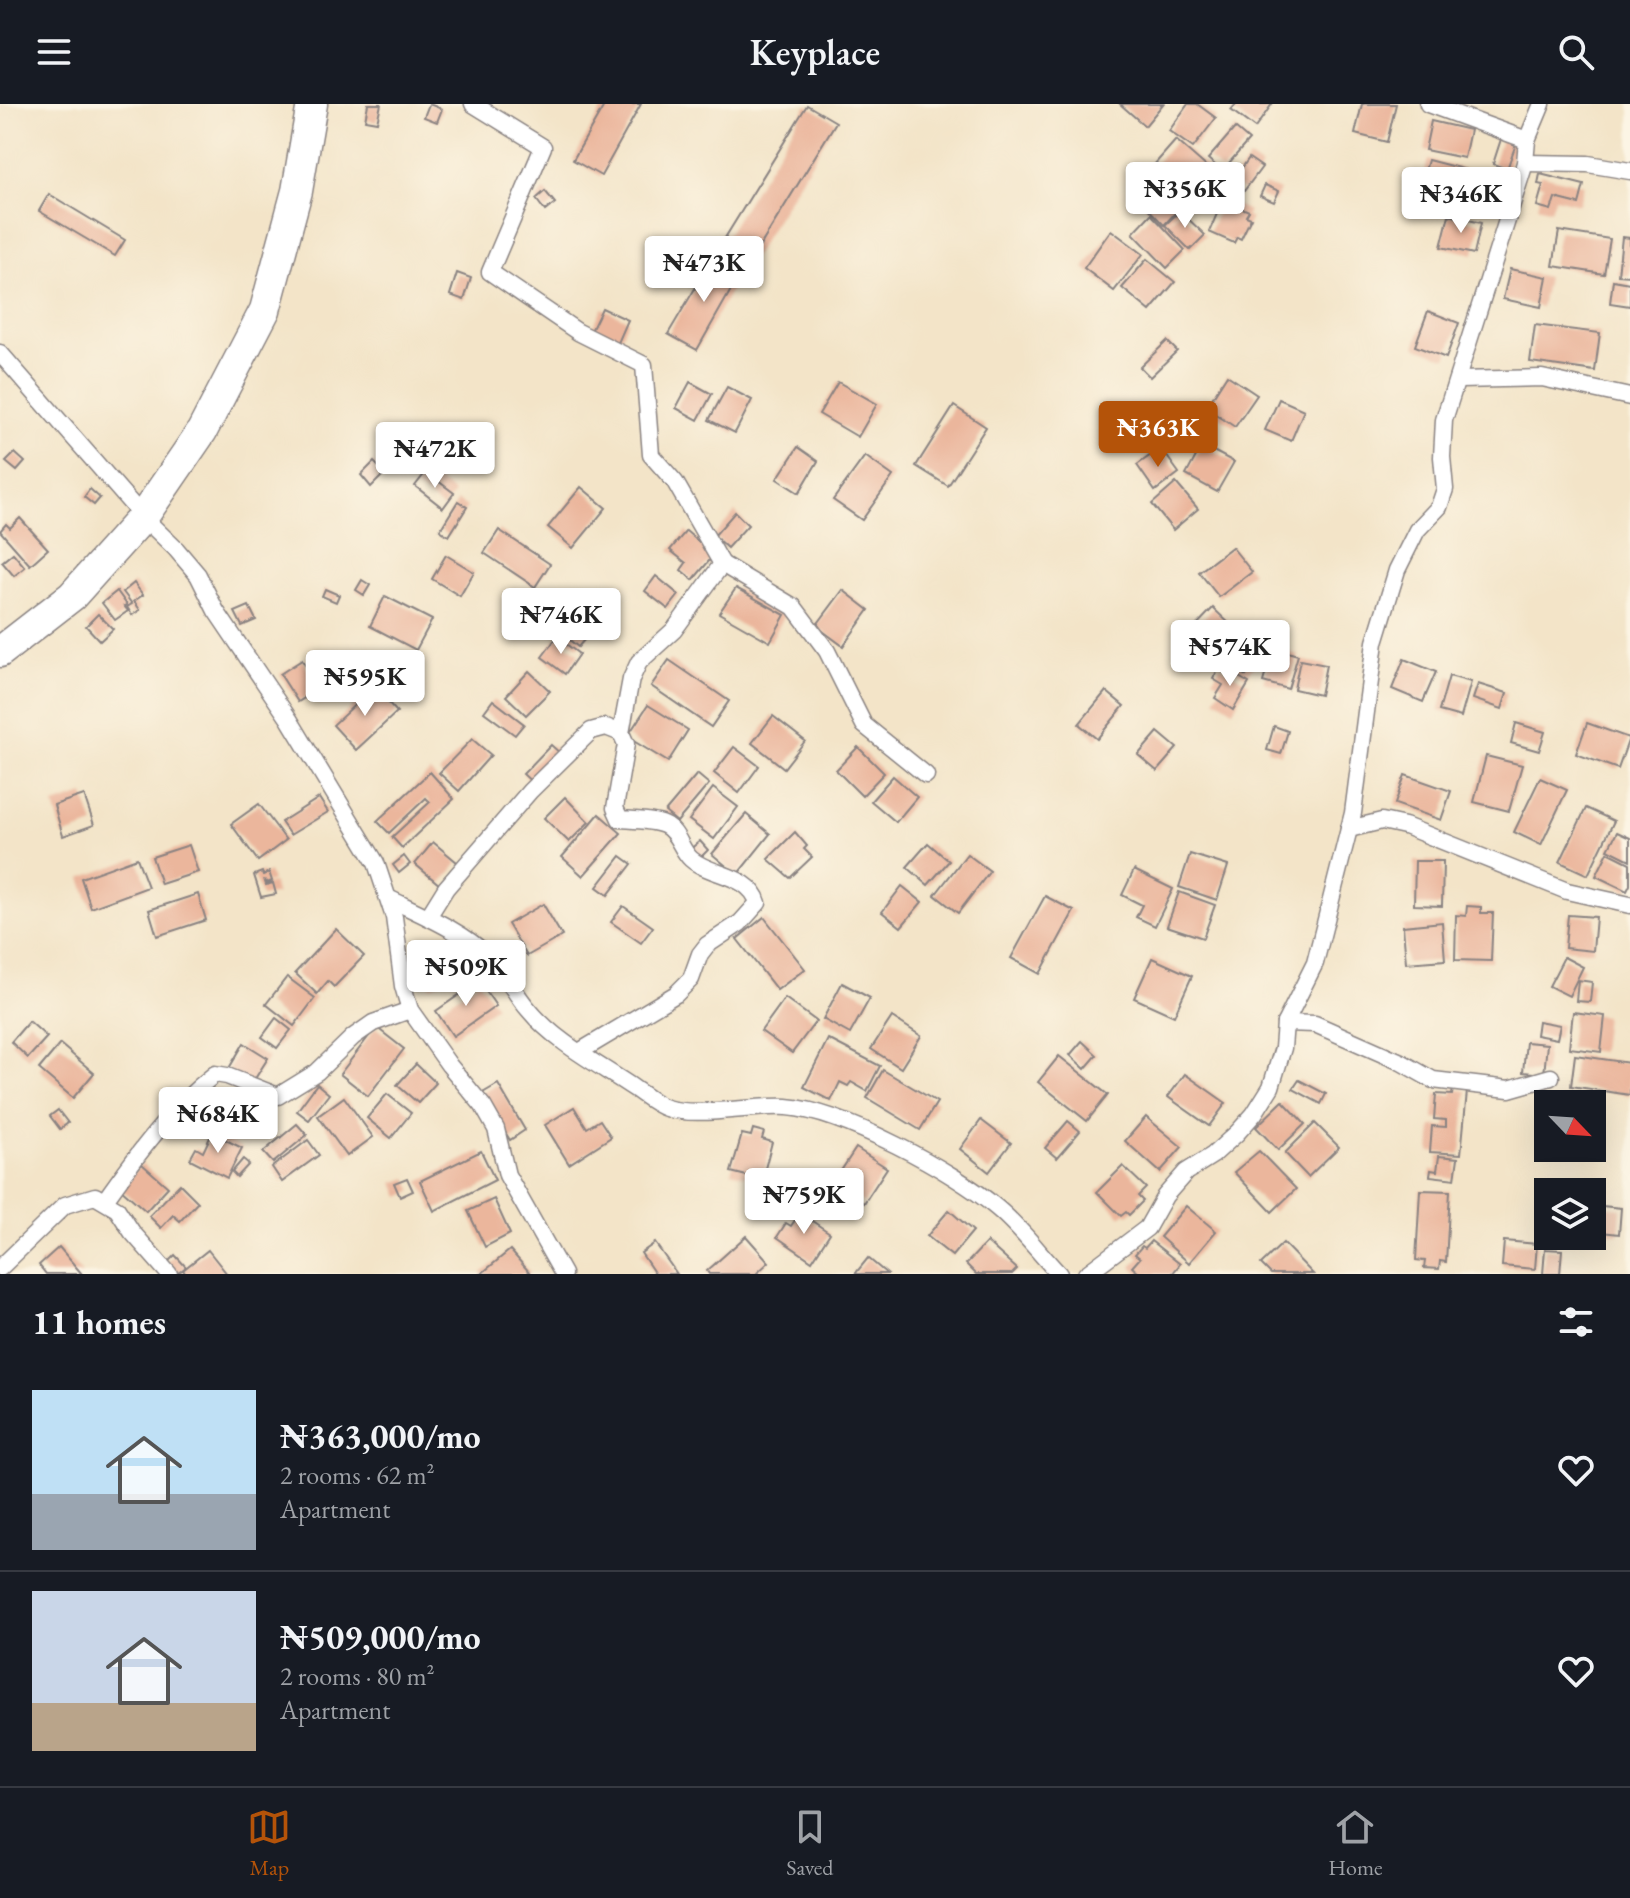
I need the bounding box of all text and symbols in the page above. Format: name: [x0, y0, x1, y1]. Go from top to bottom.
text: Keyplace: [750, 29, 880, 76]
icon: menu: [32, 30, 76, 74]
icon: search: [1554, 30, 1598, 74]
pin: ₦356K: [1129, 162, 1241, 230]
pin: ₦346K: [1405, 167, 1517, 235]
text: ₦356K: [1144, 171, 1226, 205]
text: ₦346K: [1420, 176, 1502, 210]
pin: ₦473K: [648, 236, 760, 304]
text: ₦473K: [663, 245, 745, 279]
pin: ₦363K: [1102, 401, 1214, 469]
text: ₦363K: [1117, 410, 1199, 444]
pin: ₦472K: [379, 422, 491, 490]
text: ₦472K: [394, 431, 476, 465]
pin: ₦746K: [505, 588, 617, 656]
text: ₦746K: [520, 597, 602, 631]
pin: ₦574K: [1174, 620, 1286, 688]
text: ₦574K: [1189, 629, 1271, 663]
pin: ₦595K: [309, 650, 421, 718]
text: ₦595K: [324, 659, 406, 693]
pin: ₦509K: [410, 940, 522, 1008]
text: ₦509K: [425, 949, 507, 983]
pin: ₦684K: [162, 1087, 274, 1155]
north arrow: [1534, 1090, 1606, 1162]
map controls: [1534, 1090, 1606, 1250]
text: ₦684K: [177, 1096, 259, 1130]
pin: ₦759K: [748, 1168, 860, 1236]
text: ₦759K: [763, 1177, 845, 1211]
button: layers: [1534, 1178, 1606, 1250]
text: 11 homes: [32, 1300, 166, 1344]
icon: filters: [1554, 1300, 1598, 1344]
text: ₦363,000/mo: [280, 1414, 481, 1458]
icon: home: [96, 1422, 192, 1518]
icon: heart: [1554, 1448, 1598, 1492]
text: 2 rooms · 62 m²: [280, 1458, 435, 1492]
text: Apartment: [280, 1492, 390, 1526]
text: ₦509,000/mo: [280, 1615, 481, 1659]
icon: home: [96, 1623, 192, 1719]
icon: heart: [1554, 1649, 1598, 1693]
text: 2 rooms · 80 m²: [280, 1659, 435, 1693]
text: Apartment: [280, 1693, 390, 1727]
tab: Map: [247, 1805, 291, 1882]
tab: Saved: [786, 1805, 833, 1882]
tab: Home: [1328, 1805, 1383, 1882]

